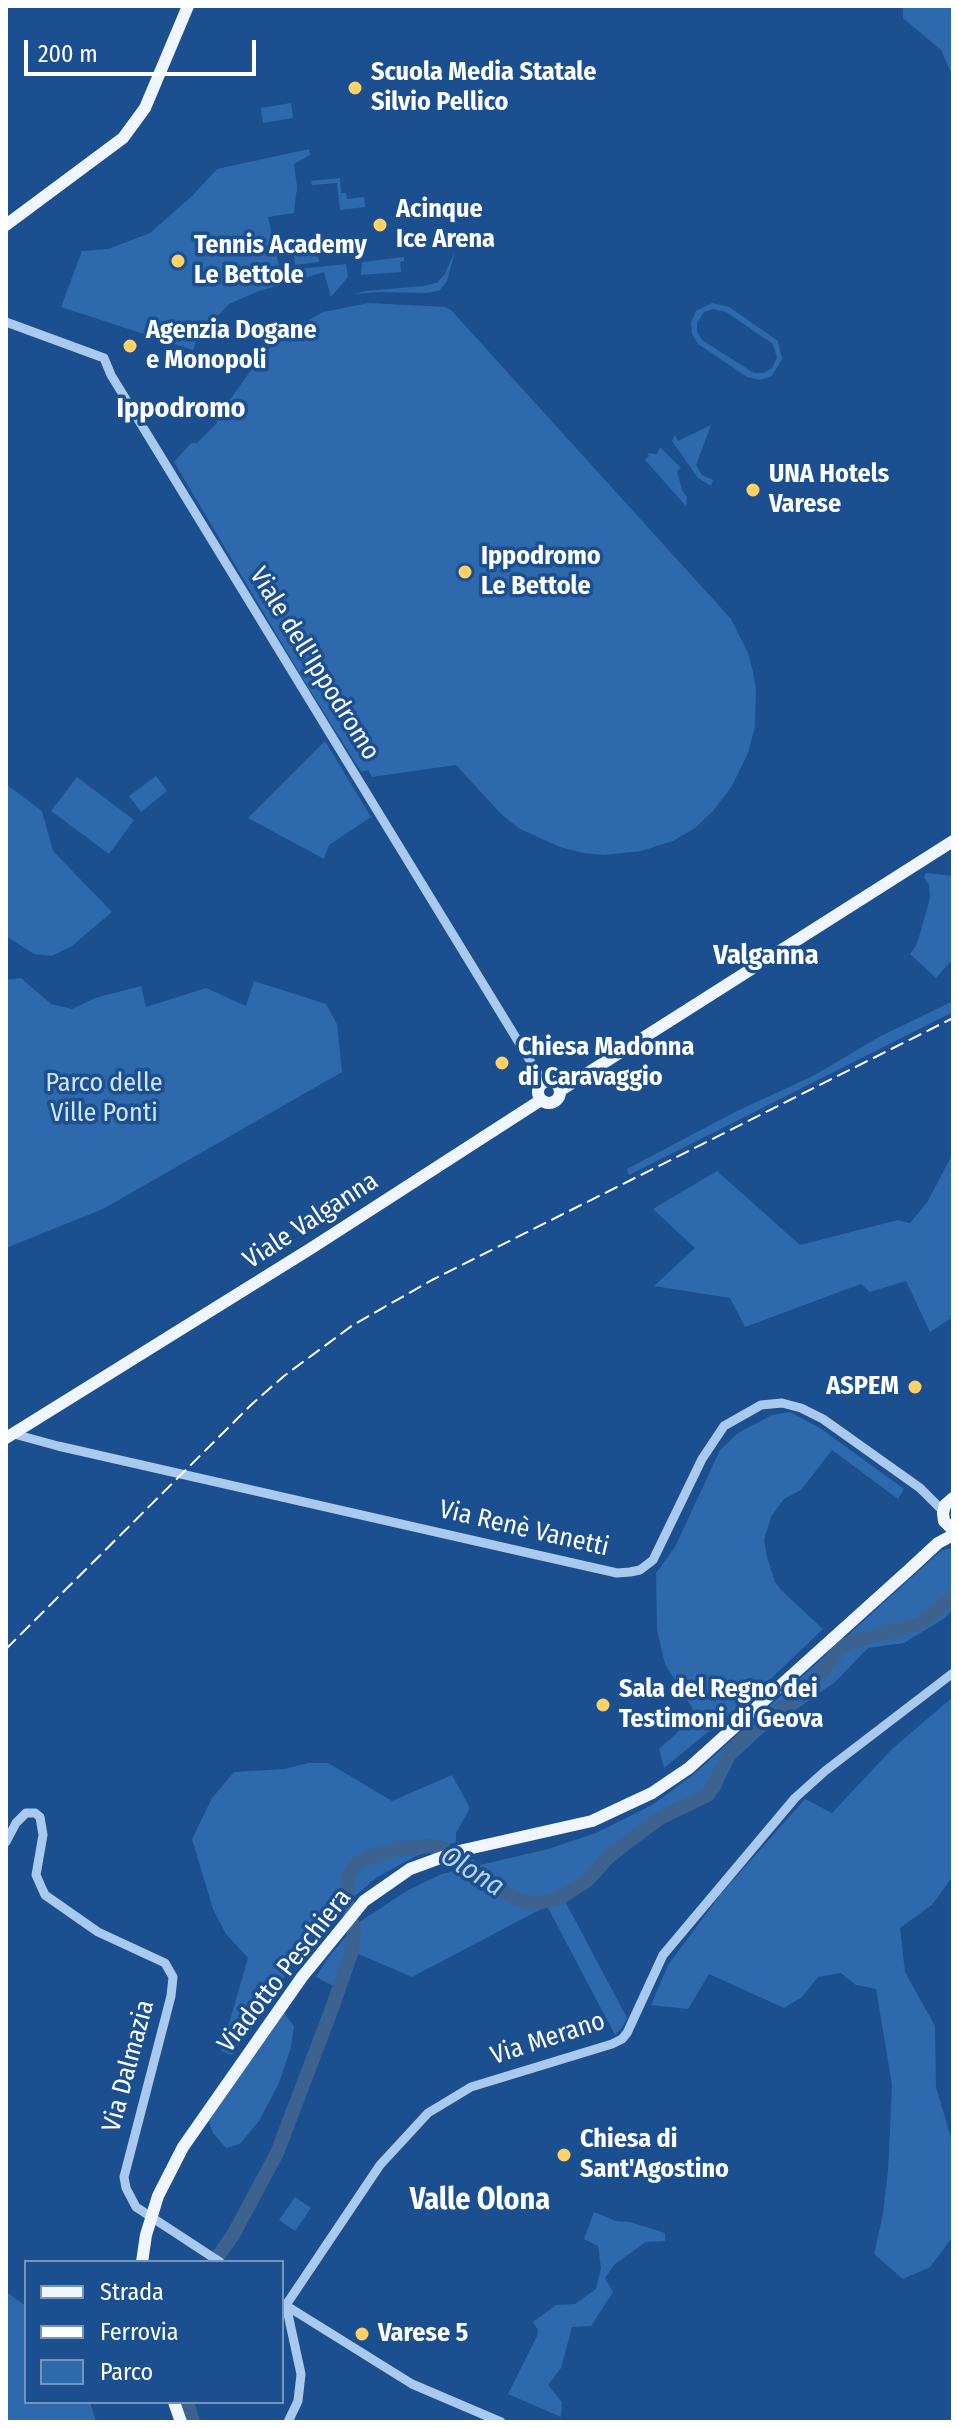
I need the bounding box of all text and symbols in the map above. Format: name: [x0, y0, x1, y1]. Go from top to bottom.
scale bar: [28, 24, 260, 74]
text: 200 m: [38, 40, 98, 68]
place label: Scuola Media Statale Silvio Pellico: [371, 57, 596, 118]
marker: Scuola Media Statale Silvio Pellico: [346, 79, 364, 97]
place label: Acinque Ice Arena: [396, 194, 495, 256]
marker: Acinque Ice Arena: [371, 216, 389, 234]
place label: Tennis Academy Le Bettole: [194, 230, 367, 292]
marker: Tennis Academy Le Bettole: [169, 252, 187, 270]
place label: Agenzia Dogane e Monopoli: [146, 315, 317, 376]
marker: Agenzia Dogane e Monopoli: [121, 337, 139, 355]
district label: Ippodromo: [117, 392, 245, 426]
place label: UNA Hotels Varese: [769, 459, 889, 520]
marker: UNA Hotels Varese: [744, 481, 762, 499]
place label: Ippodromo Le Bettole: [481, 541, 601, 602]
street label: Viale dell'Ippodromo: [242, 562, 386, 766]
marker: Ippodromo Le Bettole: [456, 563, 474, 581]
district label: Valganna: [713, 939, 819, 973]
place label: Chiesa Madonna di Caravaggio: [518, 1032, 694, 1094]
marker: Chiesa Madonna di Caravaggio: [493, 1054, 511, 1072]
park label: Parco delle Ville Ponti: [46, 1068, 162, 1130]
street label: Viale Valganna: [238, 1166, 384, 1276]
place label: ASPEM: [826, 1371, 899, 1403]
marker: ASPEM: [906, 1378, 924, 1396]
street label: Via Renè Vanetti: [436, 1494, 612, 1564]
place label: Sala del Regno dei Testimoni di Geova: [619, 1674, 823, 1736]
marker: Sala del Regno dei Testimoni di Geova: [594, 1696, 612, 1714]
water label: Olona: [434, 1840, 510, 1904]
street label: Viadotto Peschiera: [212, 1883, 358, 2059]
street label: Via Dalmazia: [96, 1997, 162, 2135]
street label: Via Merano: [487, 2006, 609, 2072]
place label: Chiesa di Sant'Agostino: [580, 2124, 729, 2186]
marker: Chiesa di Sant'Agostino: [555, 2146, 573, 2164]
district label: Valle Olona: [410, 2183, 550, 2219]
legend: [24, 2260, 284, 2404]
text: Strada: [100, 2278, 164, 2306]
text: Ferrovia: [100, 2318, 179, 2346]
place label: Varese 5: [378, 2318, 468, 2350]
marker: Varese 5: [353, 2325, 371, 2343]
text: Parco: [100, 2358, 153, 2386]

